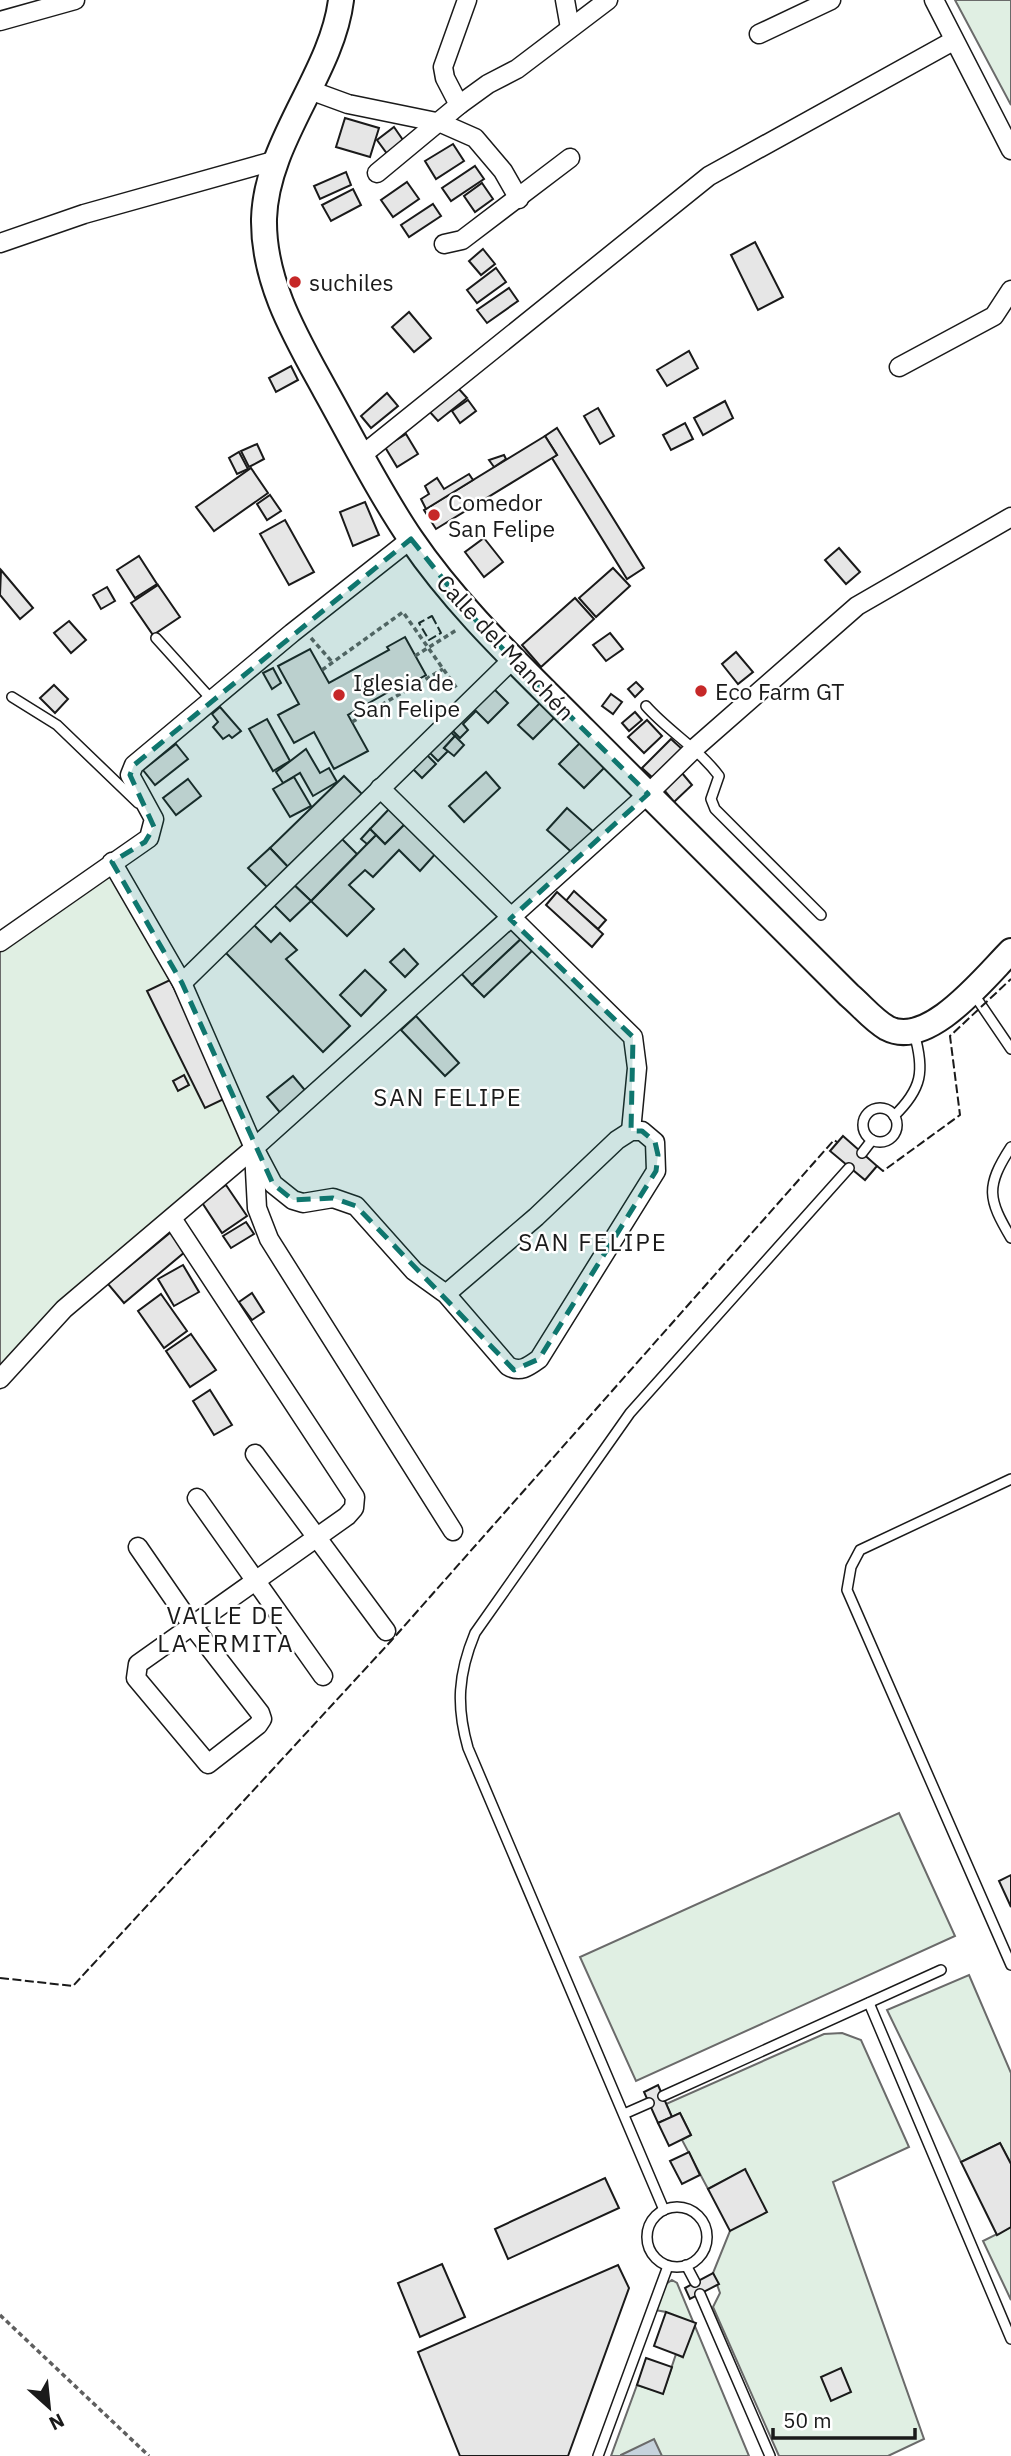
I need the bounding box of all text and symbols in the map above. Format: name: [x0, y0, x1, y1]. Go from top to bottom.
place label: suchiles: [309, 267, 394, 297]
marker: suchiles: [287, 274, 303, 290]
place label: Comedor San Felipe: [448, 487, 555, 543]
marker: Comedor San Felipe: [426, 507, 442, 523]
street label: Calle del Manchén: [431, 568, 581, 726]
place label: Iglesia de San Felipe: [353, 667, 460, 723]
place label: Eco Farm GT: [715, 676, 844, 706]
marker: Eco Farm GT: [693, 683, 709, 699]
marker: Iglesia de San Felipe: [331, 687, 347, 703]
district label: SAN FELIPE: [373, 1081, 523, 1113]
district label: SAN FELIPE: [518, 1226, 668, 1258]
district label: VALLE DE LA ERMITA: [157, 1599, 295, 1659]
north arrow: [14, 2372, 84, 2442]
scale bar: [773, 2396, 915, 2440]
text: 50 m: [783, 2406, 832, 2434]
text: N: [45, 2408, 68, 2436]

